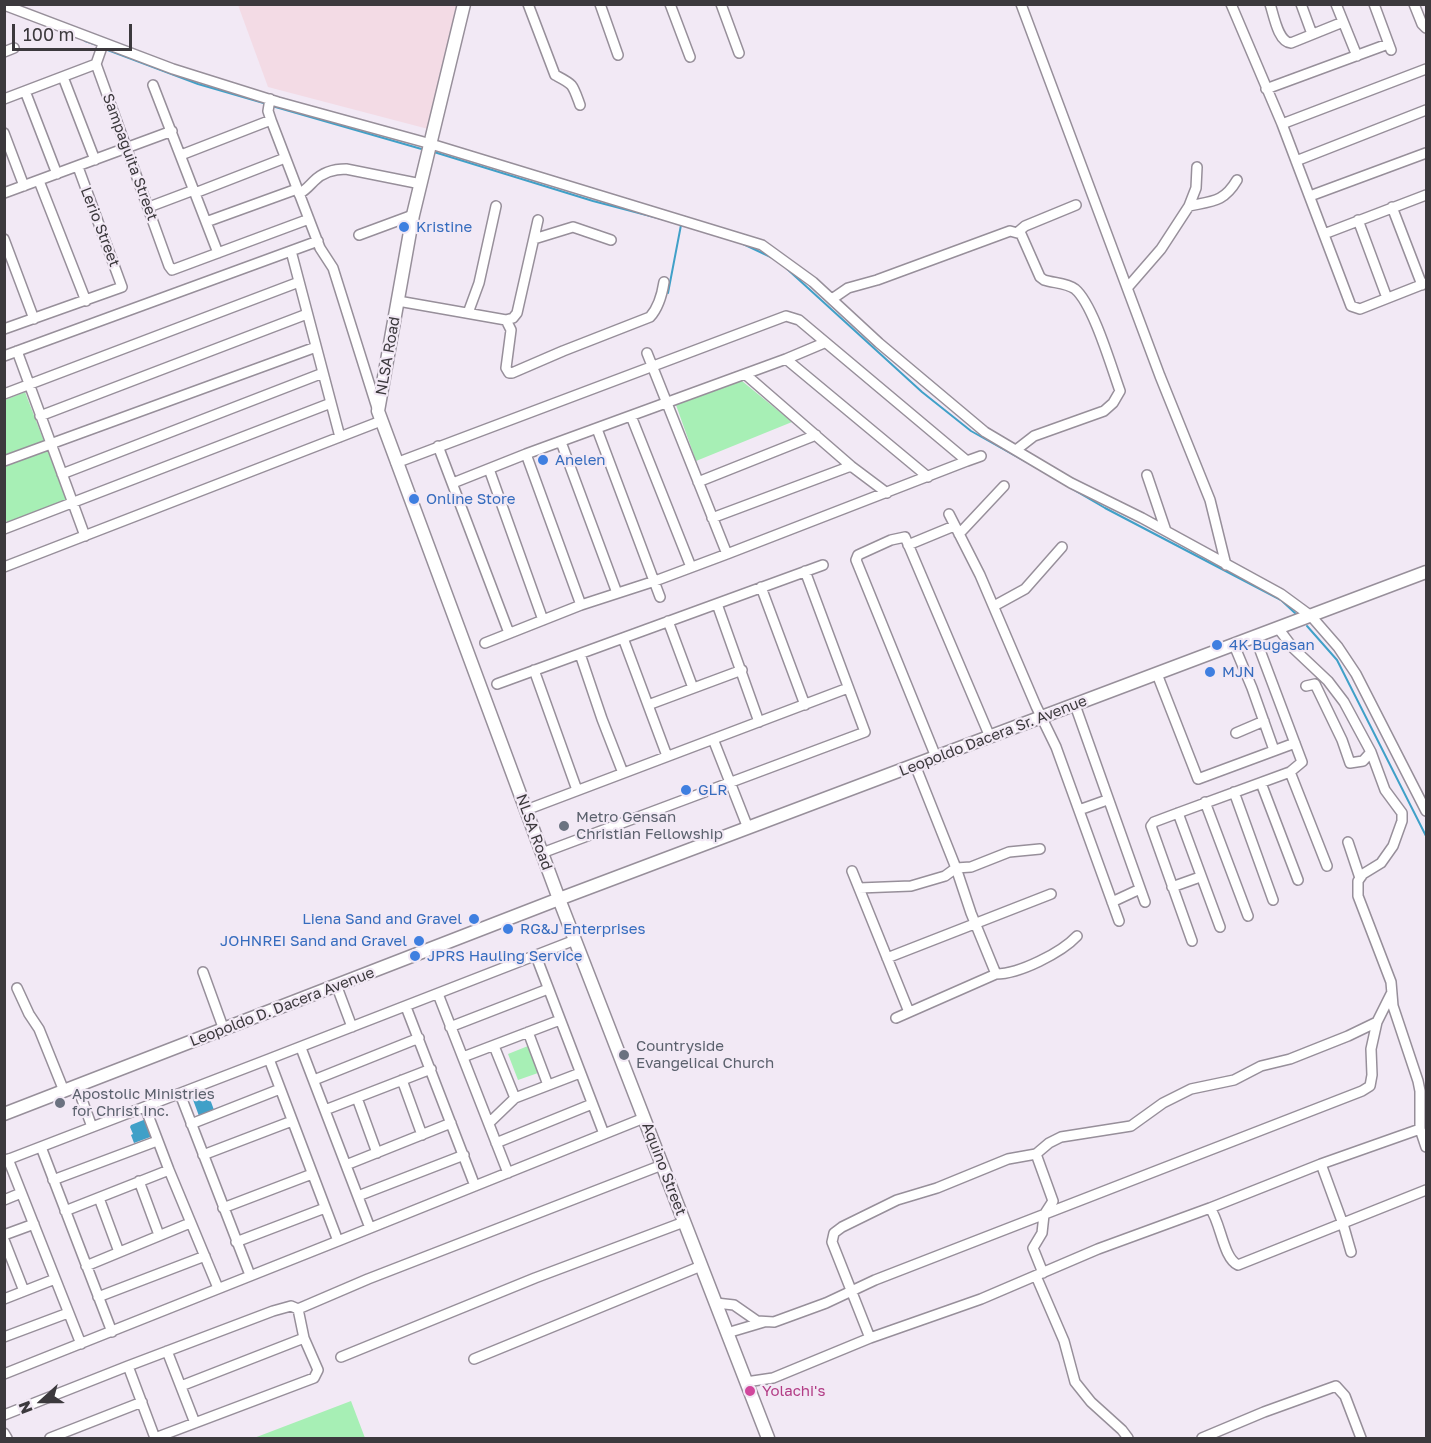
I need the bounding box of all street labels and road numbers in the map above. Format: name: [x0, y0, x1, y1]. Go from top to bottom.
street label: Sampaguita Street: [99, 91, 161, 223]
street label: Lerio Street: [77, 185, 123, 269]
street label: NLSA Road: [372, 315, 404, 397]
street label: Leopoldo Dacera Sr. Avenue: [897, 692, 1089, 780]
street label: NLSA Road: [512, 791, 556, 873]
street label: Leopoldo D. Dacera Avenue: [187, 963, 377, 1051]
street label: Aquino Street: [638, 1120, 690, 1218]

